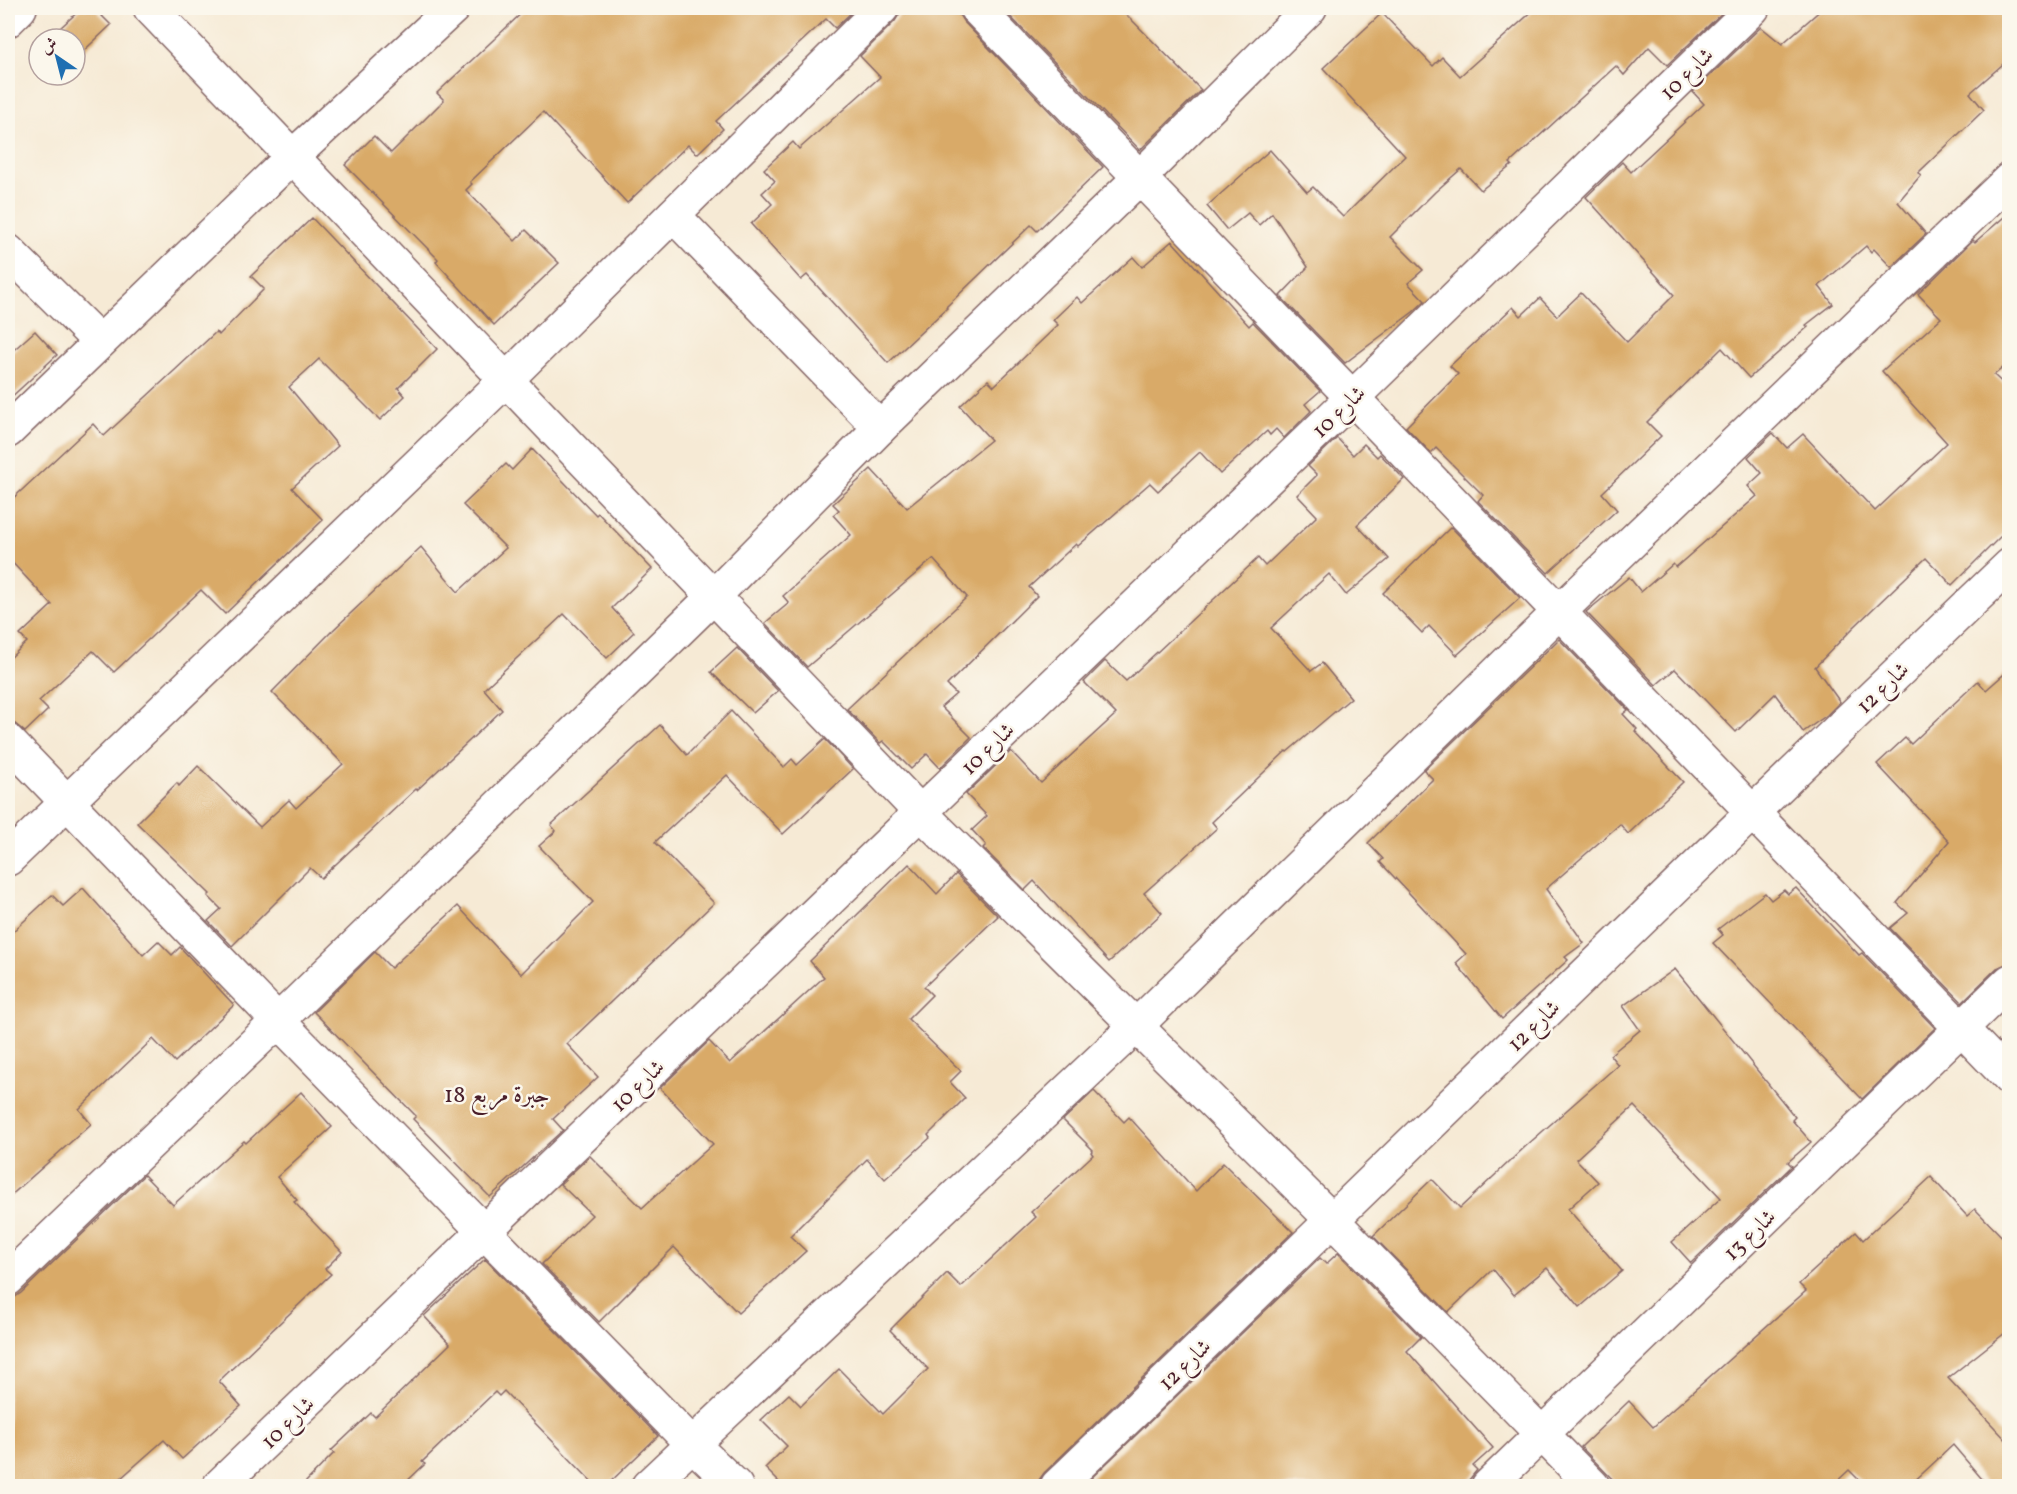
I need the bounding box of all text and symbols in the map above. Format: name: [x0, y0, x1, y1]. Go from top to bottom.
north arrow: [27, 27, 87, 87]
text: ش: [37, 33, 62, 60]
street label: شارع 10: [1654, 41, 1722, 109]
street label: شارع 10: [1306, 379, 1374, 447]
street label: شارع 12: [1850, 656, 1918, 723]
street label: شارع 10: [955, 716, 1023, 784]
street label: شارع 12: [1501, 994, 1569, 1061]
street label: شارع 10: [605, 1053, 673, 1121]
district label: جبرة مربع 18: [444, 1079, 550, 1116]
street label: شارع 13: [1718, 1203, 1785, 1269]
street label: شارع 12: [1152, 1333, 1220, 1400]
street label: شارع 10: [255, 1390, 323, 1458]

